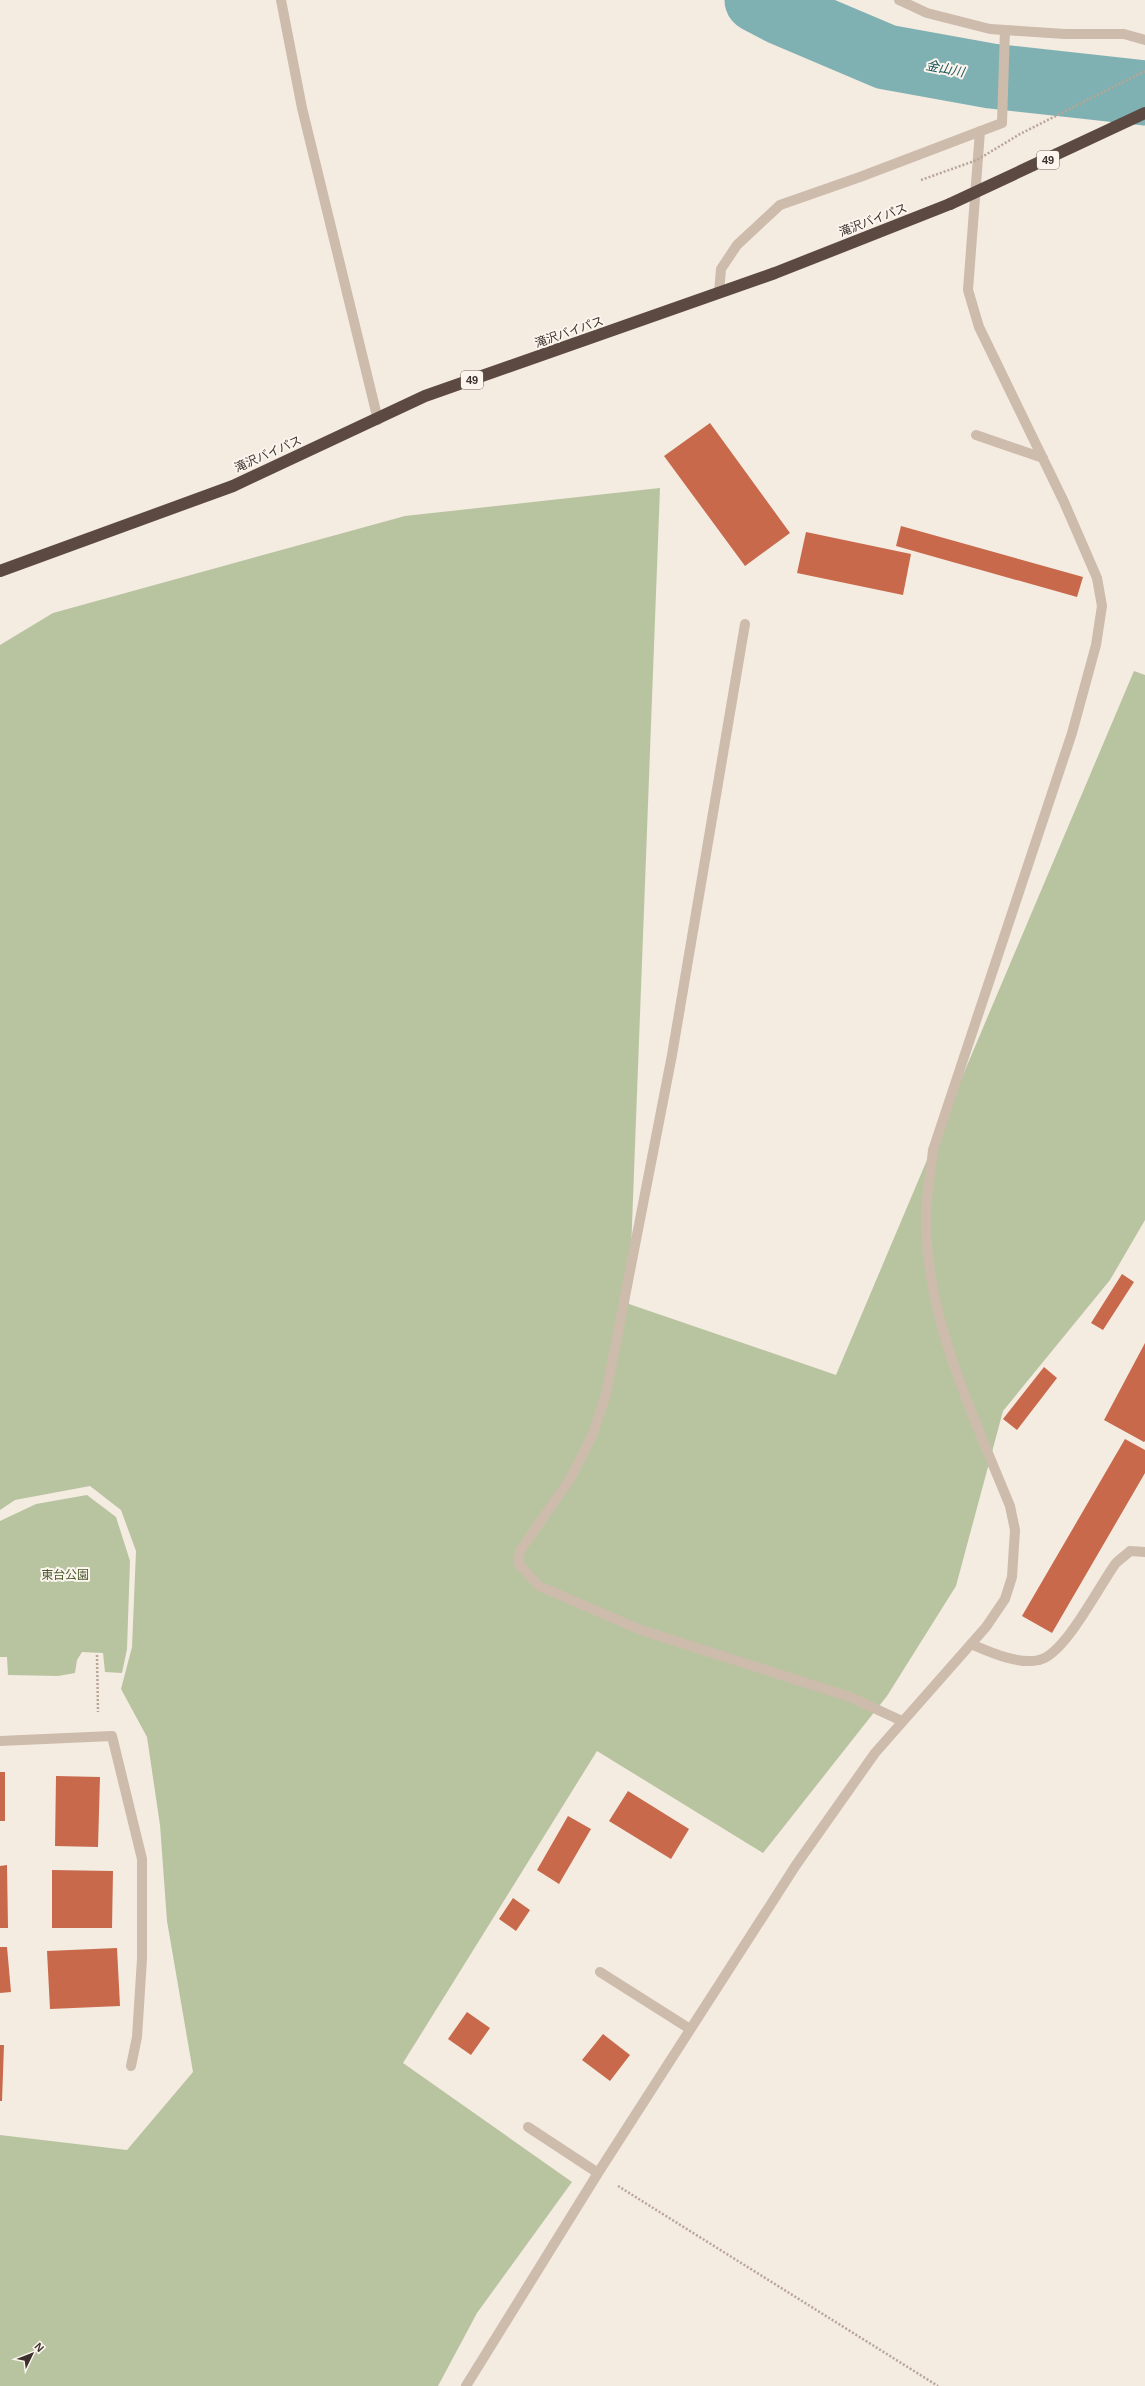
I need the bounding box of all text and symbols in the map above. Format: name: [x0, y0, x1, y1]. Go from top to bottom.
water label: 金山川: [924, 57, 967, 80]
road number: 49: [1037, 151, 1059, 169]
street label: 滝沢バイパス: [837, 201, 909, 239]
street label: 滝沢バイパス: [533, 314, 605, 350]
road number: 49: [461, 371, 483, 389]
street label: 滝沢バイパス: [232, 433, 304, 475]
park label: 東台公園: [41, 1568, 89, 1582]
north arrow: [12, 2334, 52, 2374]
text: N: [32, 2340, 46, 2354]

